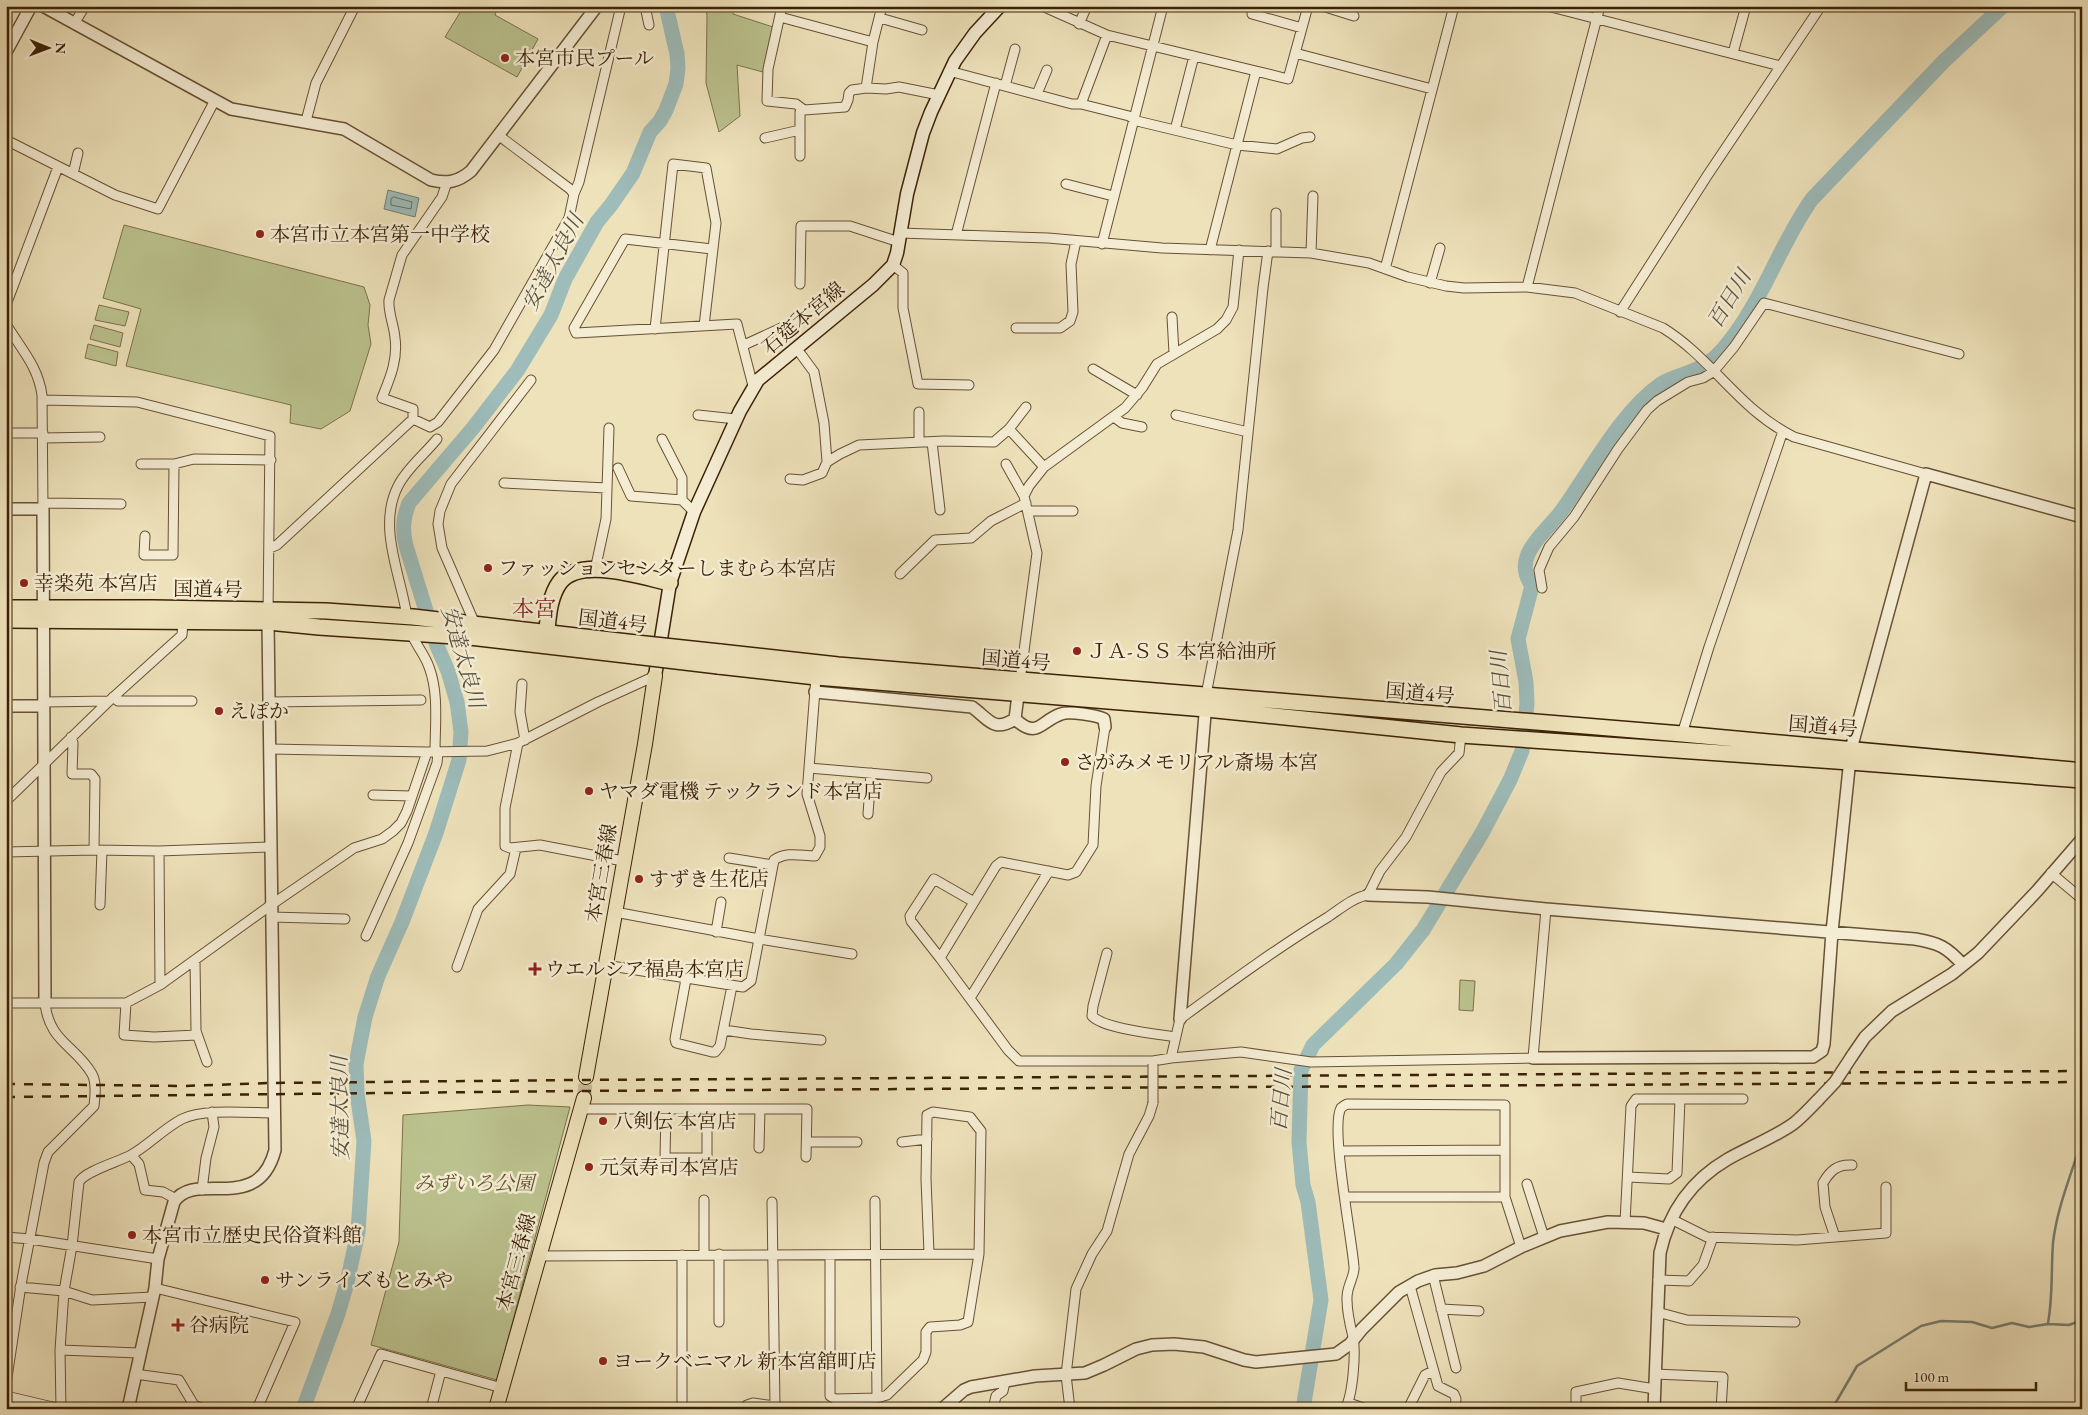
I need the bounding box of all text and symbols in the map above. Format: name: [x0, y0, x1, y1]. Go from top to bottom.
north arrow: [22, 22, 72, 72]
text: N: [52, 42, 70, 55]
place label: 本宮市民プール: [515, 45, 654, 71]
marker: 本宮市民プール: [499, 52, 511, 64]
water label: 安達太良川: [516, 207, 590, 314]
place label: 本宮市立本宮第一中学校: [270, 221, 490, 247]
marker: 本宮市立本宮第一中学校: [254, 228, 266, 240]
water label: 百日川: [1701, 263, 1757, 333]
street label: 石筵本宮線: [756, 276, 850, 360]
place label: ファッションセンターしまむら本宮店: [498, 555, 836, 581]
marker: ファッションセンターしまむら本宮店: [482, 562, 494, 574]
place label: 幸楽苑 本宮店: [34, 570, 158, 596]
street label: 国道4号: [173, 575, 243, 603]
marker: 幸楽苑 本宮店: [18, 577, 30, 589]
district label: 本宮: [512, 594, 556, 623]
water label: 安達太良川: [436, 603, 491, 713]
street label: 国道4号: [577, 604, 649, 638]
place label: ＪＡ-ＳＳ 本宮給油所: [1087, 638, 1276, 664]
street label: 国道4号: [980, 644, 1052, 676]
marker: ＪＡ-ＳＳ 本宮給油所: [1071, 645, 1083, 657]
water label: 百日川: [1484, 647, 1517, 715]
street label: 国道4号: [1384, 677, 1456, 709]
place label: えぽか: [229, 698, 289, 724]
marker: えぽか: [213, 705, 225, 717]
street label: 国道4号: [1787, 710, 1859, 742]
place label: さがみメモリアル斎場 本宮: [1075, 749, 1318, 775]
marker: さがみメモリアル斎場 本宮: [1059, 756, 1071, 768]
place label: ヤマダ電機 テックランド本宮店: [599, 778, 883, 804]
marker: ヤマダ電機 テックランド本宮店: [583, 785, 595, 797]
street label: 本宮三春線: [580, 822, 622, 924]
place label: すずき生花店: [649, 866, 769, 892]
marker: すずき生花店: [633, 873, 645, 885]
place label: ウエルシア福島本宮店: [545, 956, 745, 982]
marker: ウエルシア福島本宮店: [529, 963, 541, 975]
water label: 安達太良川: [325, 1053, 354, 1161]
water label: 百日川: [1264, 1065, 1297, 1133]
place label: 八剣伝 本宮店: [613, 1108, 737, 1134]
marker: 八剣伝 本宮店: [597, 1115, 609, 1127]
place label: 元気寿司本宮店: [599, 1154, 739, 1180]
marker: 元気寿司本宮店: [583, 1161, 595, 1173]
park label: みずいろ公園: [414, 1170, 537, 1196]
street label: 本宮三春線: [491, 1210, 541, 1314]
place label: 本宮市立歴史民俗資料館: [142, 1222, 362, 1248]
marker: 本宮市立歴史民俗資料館: [126, 1229, 138, 1241]
place label: サンライズもとみや: [275, 1267, 453, 1293]
marker: サンライズもとみや: [259, 1274, 271, 1286]
place label: 谷病院: [189, 1312, 249, 1338]
marker: 谷病院: [171, 1318, 185, 1332]
place label: ヨークベニマル 新本宮舘町店: [613, 1348, 877, 1374]
marker: ヨークベニマル 新本宮舘町店: [597, 1355, 609, 1367]
scale bar: [1906, 1360, 2036, 1392]
text: 100 m: [1913, 1367, 1950, 1386]

